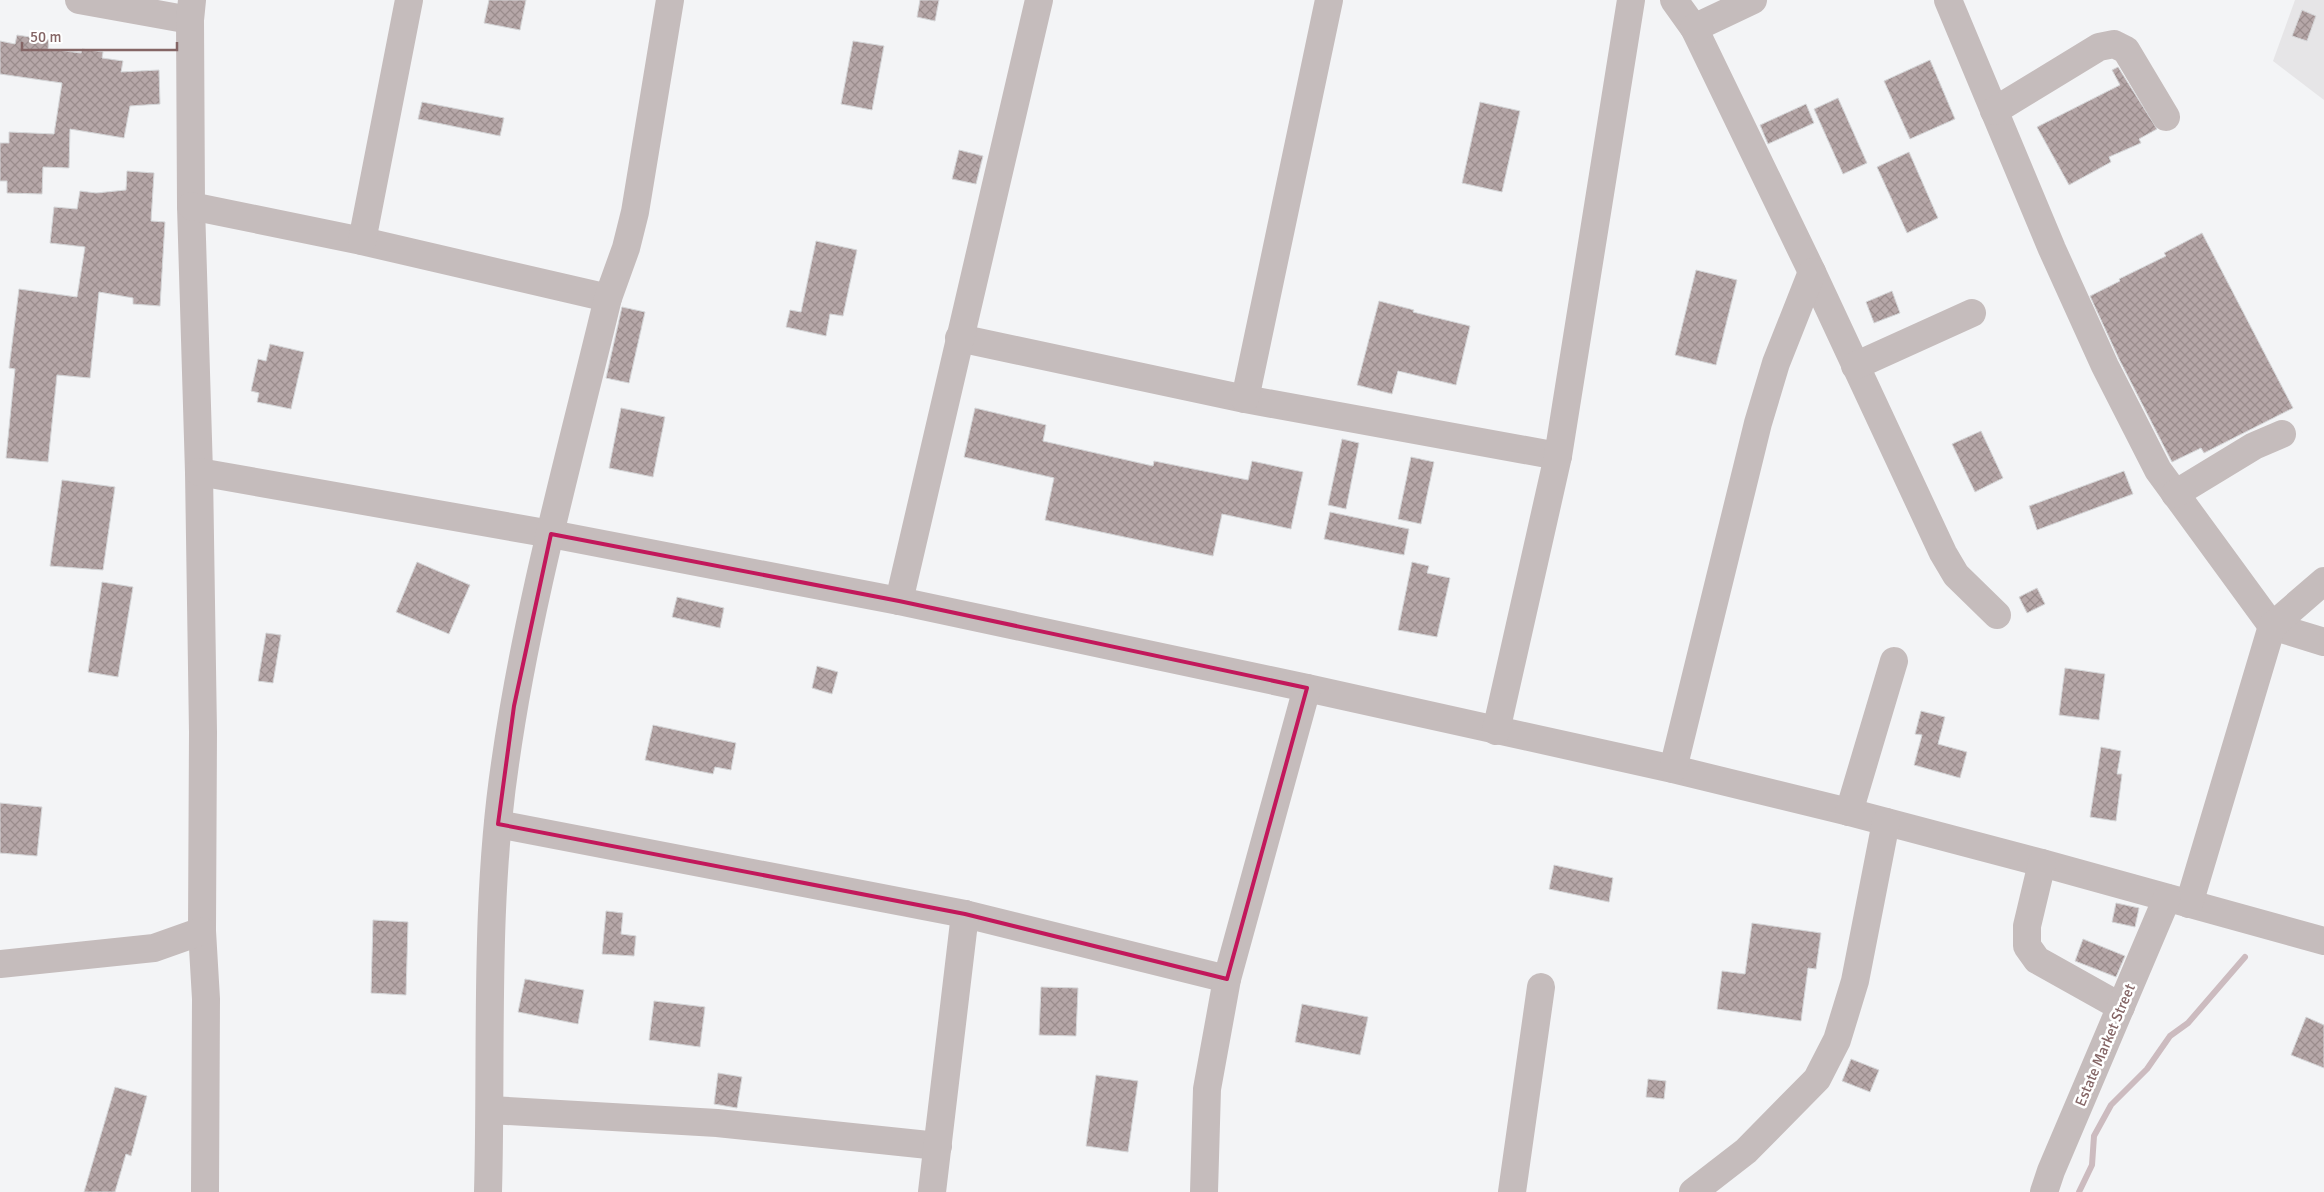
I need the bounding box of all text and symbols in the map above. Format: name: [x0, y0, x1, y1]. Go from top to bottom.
scale bar: [22, 20, 178, 52]
text: 50 m: [30, 28, 61, 46]
street label: Estate Market Street: [2071, 981, 2139, 1109]

